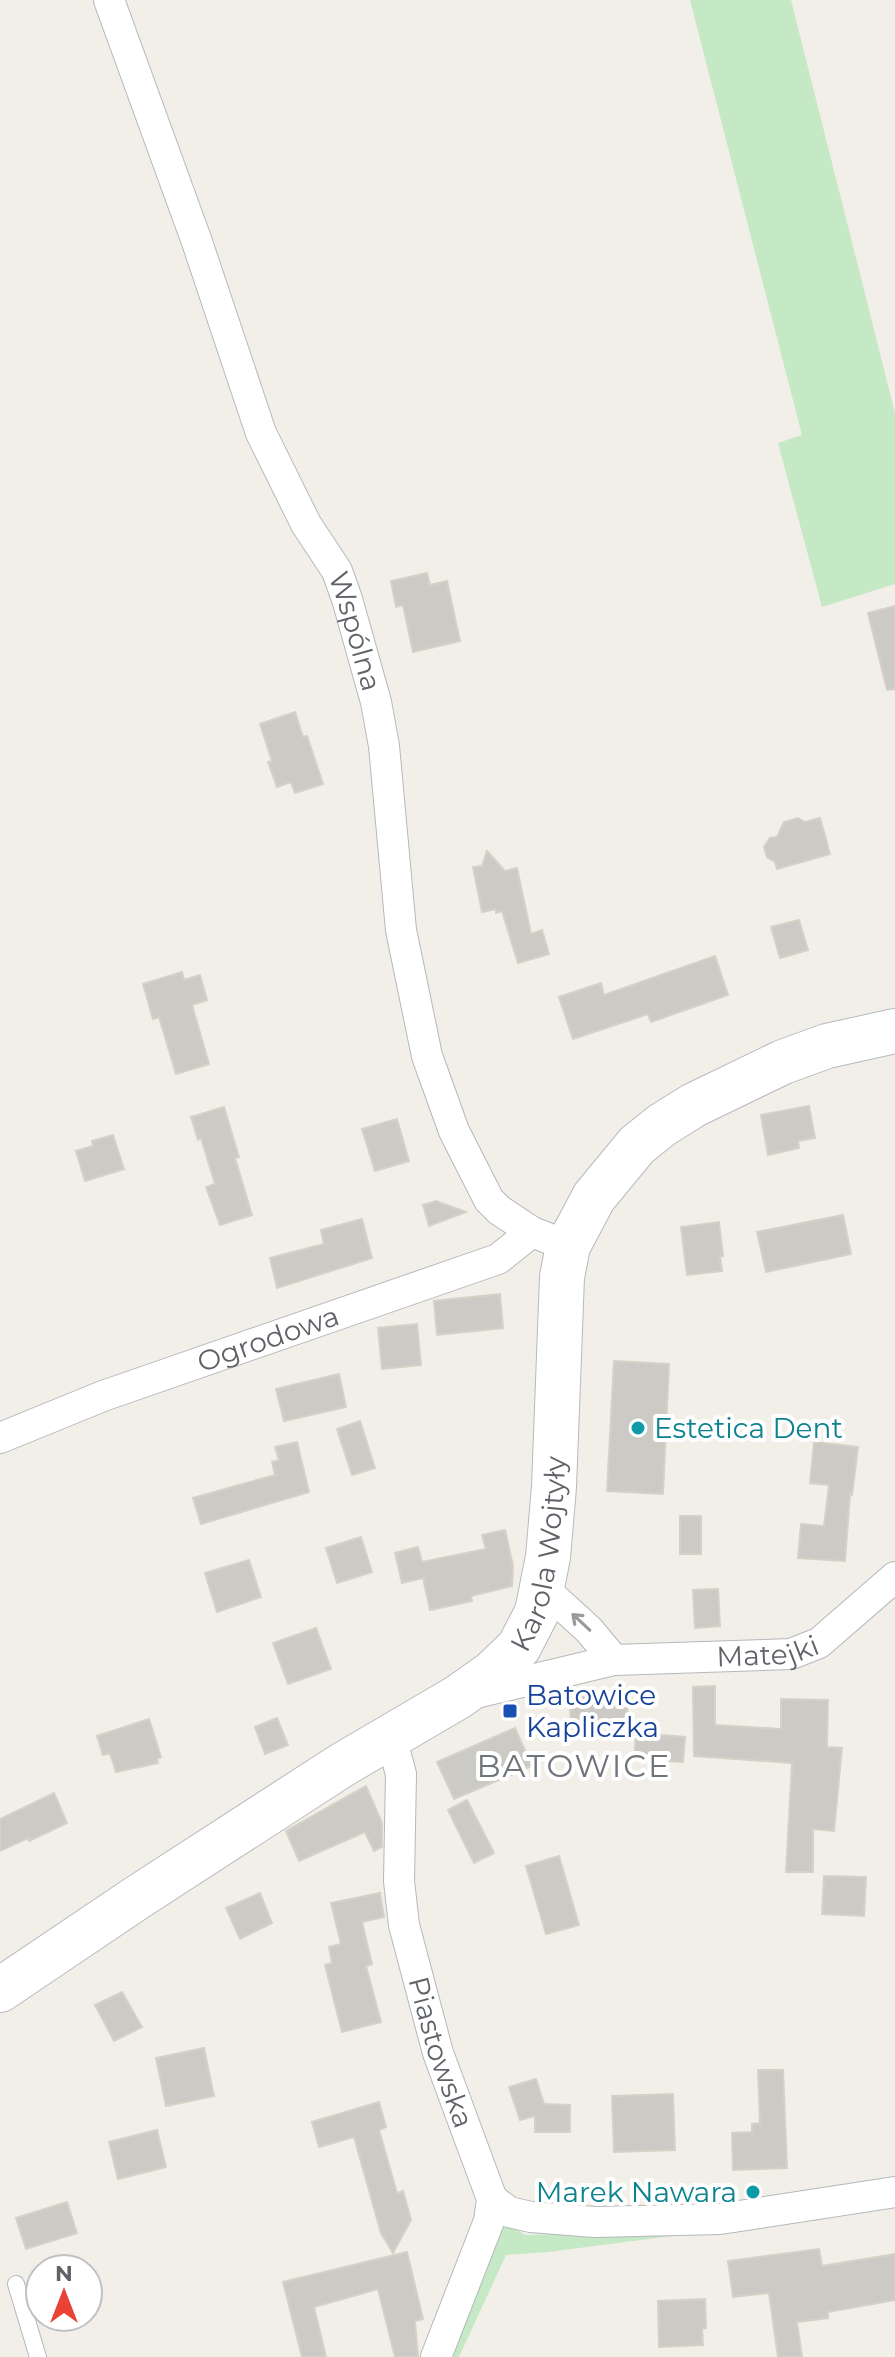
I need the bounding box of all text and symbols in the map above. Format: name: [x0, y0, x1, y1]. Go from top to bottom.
street label: Wspólna: [322, 567, 389, 695]
street label: Ogrodowa: [193, 1298, 344, 1379]
place label: Estetica Dent: [654, 1411, 843, 1445]
marker: Estetica Dent: [629, 1419, 647, 1437]
street label: Karola Wojtyły: [503, 1455, 572, 1657]
one-way arrow: [571, 1613, 591, 1632]
street label: Matejki: [716, 1628, 824, 1674]
place label: Batowice Kapliczka: [526, 1678, 659, 1744]
marker: Batowice Kapliczka: [501, 1702, 519, 1720]
district label: BATOWICE: [477, 1746, 671, 1785]
street label: Piastowska: [401, 1973, 481, 2132]
place label: Marek Nawara: [536, 2175, 737, 2209]
marker: Marek Nawara: [744, 2183, 762, 2201]
north arrow: [24, 2253, 104, 2333]
text: N: [55, 2260, 73, 2287]

